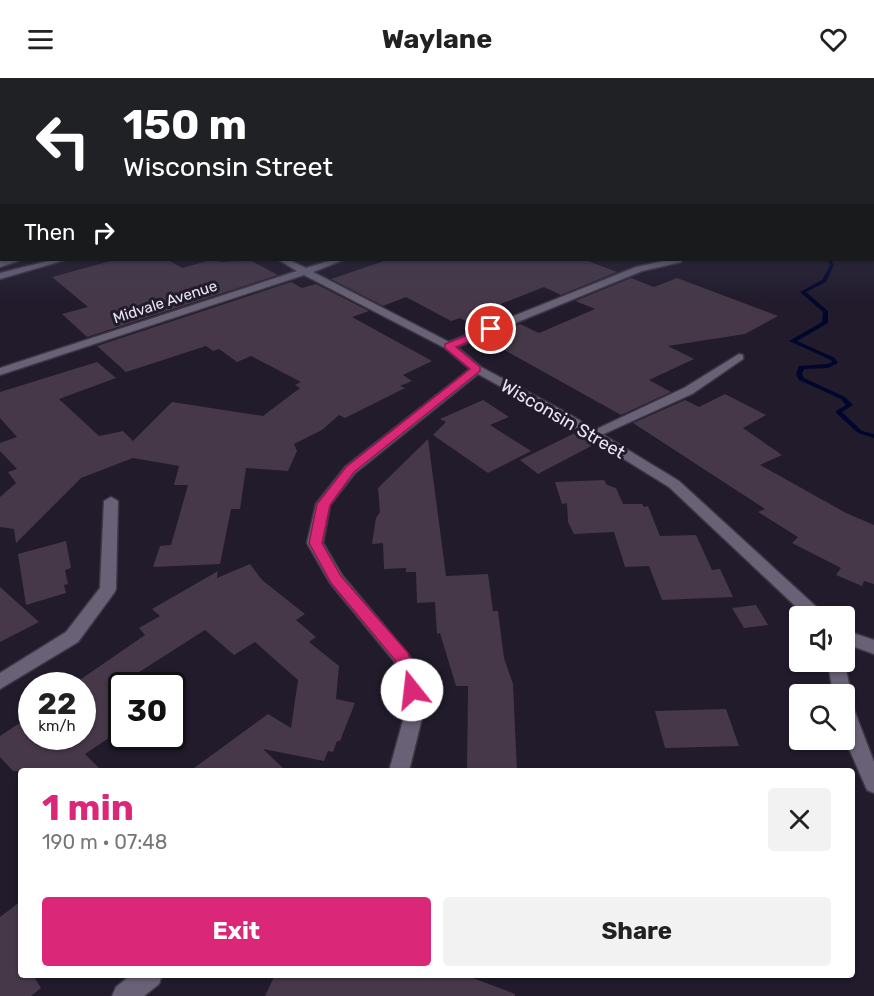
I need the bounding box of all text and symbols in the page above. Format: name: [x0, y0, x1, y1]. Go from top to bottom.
icon: menu: [24, 23, 57, 56]
text: Waylane: [382, 23, 492, 55]
icon: heart: [817, 23, 850, 56]
text: 150 m: [123, 100, 247, 150]
icon: left: [24, 102, 102, 180]
text: Wisconsin Street: [123, 151, 333, 183]
icon: right: [87, 216, 120, 249]
text: Then: [24, 219, 75, 246]
street label: Midvale Avenue: [111, 277, 219, 327]
pin: [465, 303, 516, 354]
icon: arrive: [474, 312, 507, 345]
street label: Wisconsin Street: [497, 374, 629, 464]
map controls: [789, 606, 855, 750]
button: sound: [789, 606, 855, 672]
position arrow: [380, 658, 444, 722]
speed limit sign: 30: [108, 672, 186, 750]
button: search: [789, 684, 855, 750]
text: 22: [38, 686, 77, 722]
text: km/h: [38, 717, 76, 735]
text: 1 min: [42, 786, 134, 829]
button: close: [768, 788, 831, 851]
text: 190 m · 07:48: [42, 830, 167, 854]
button: Exit: [42, 897, 431, 966]
button: Share: [443, 897, 831, 966]

